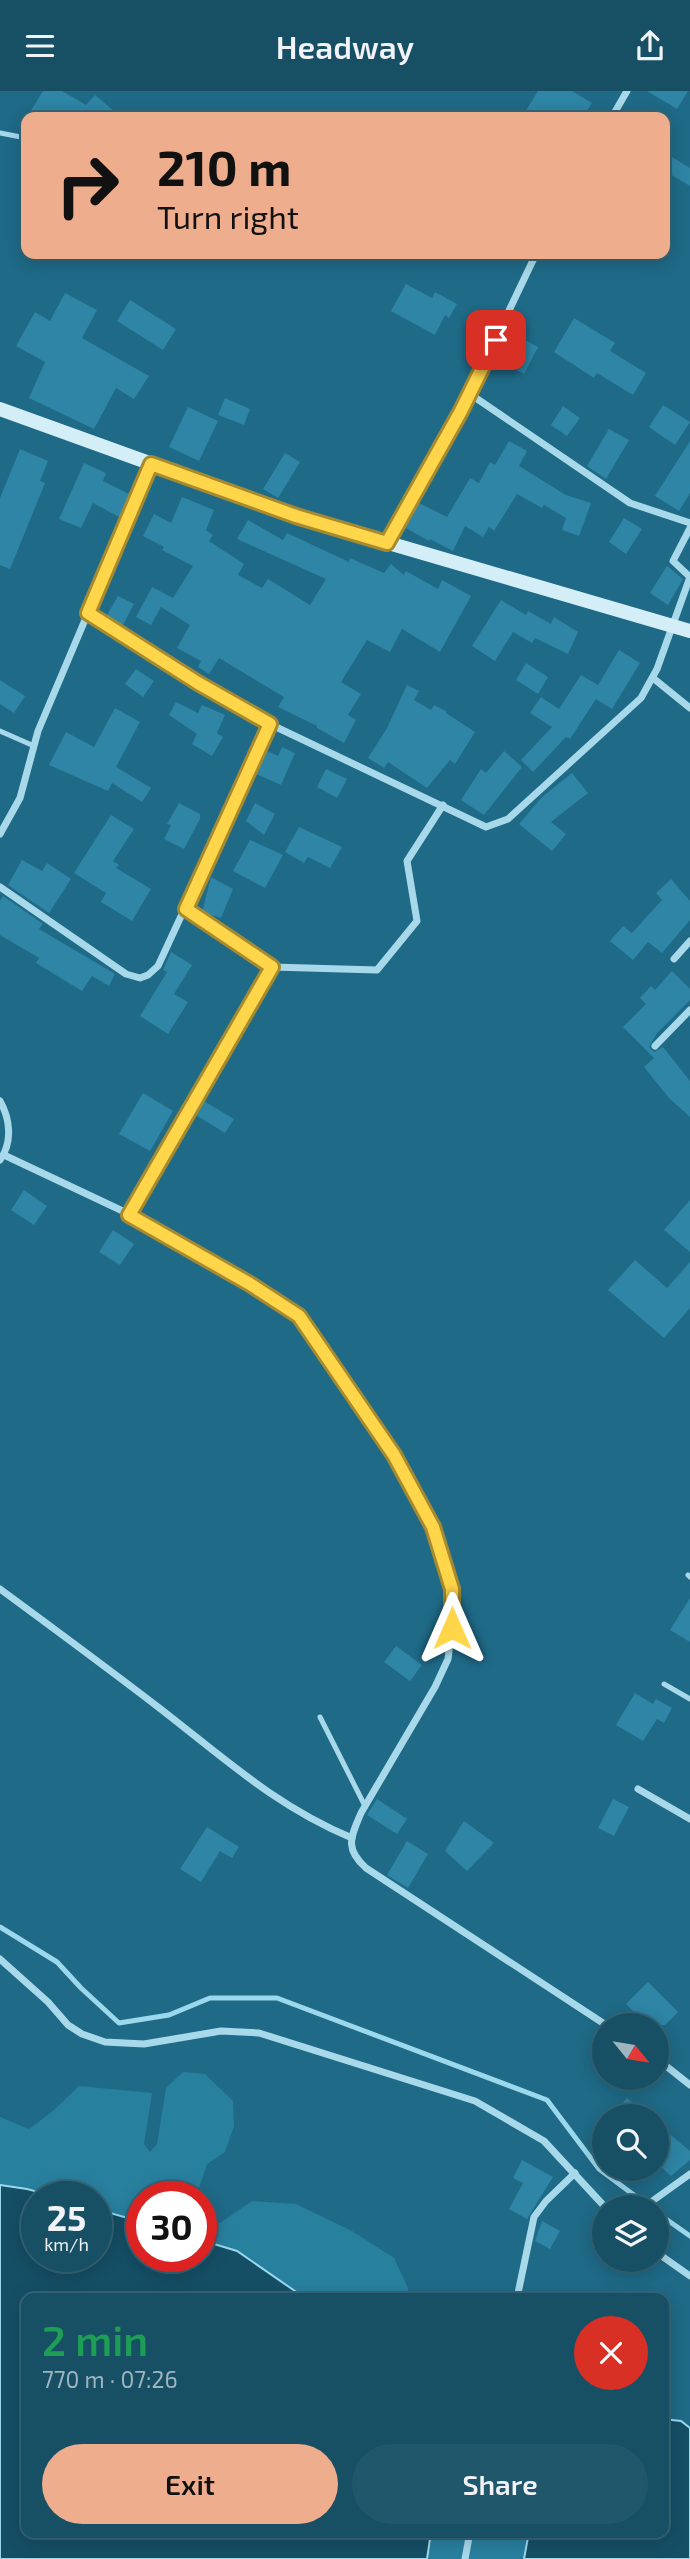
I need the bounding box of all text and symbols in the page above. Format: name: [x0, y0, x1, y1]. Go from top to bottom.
icon: menu: [21, 27, 59, 65]
text: Headway: [276, 27, 414, 65]
icon: share: [631, 27, 669, 65]
text: 210 m: [157, 137, 291, 196]
icon: right: [42, 140, 133, 231]
text: Turn right: [157, 197, 299, 235]
pin: [466, 310, 526, 370]
icon: arrive: [477, 321, 515, 359]
position arrow: [415, 1591, 489, 1665]
north arrow: [592, 2013, 668, 2089]
map controls: [592, 2013, 669, 2272]
button: search: [592, 2104, 669, 2181]
speed limit sign: 30: [126, 2181, 217, 2272]
button: layers: [592, 2195, 669, 2272]
text: 25: [47, 2196, 86, 2238]
text: km/h: [44, 2233, 89, 2255]
text: 2 min: [42, 2314, 148, 2364]
button: close: [574, 2316, 648, 2390]
text: 770 m · 07:26: [42, 2365, 178, 2393]
button: Exit: [42, 2444, 338, 2524]
button: Share: [352, 2444, 648, 2524]

